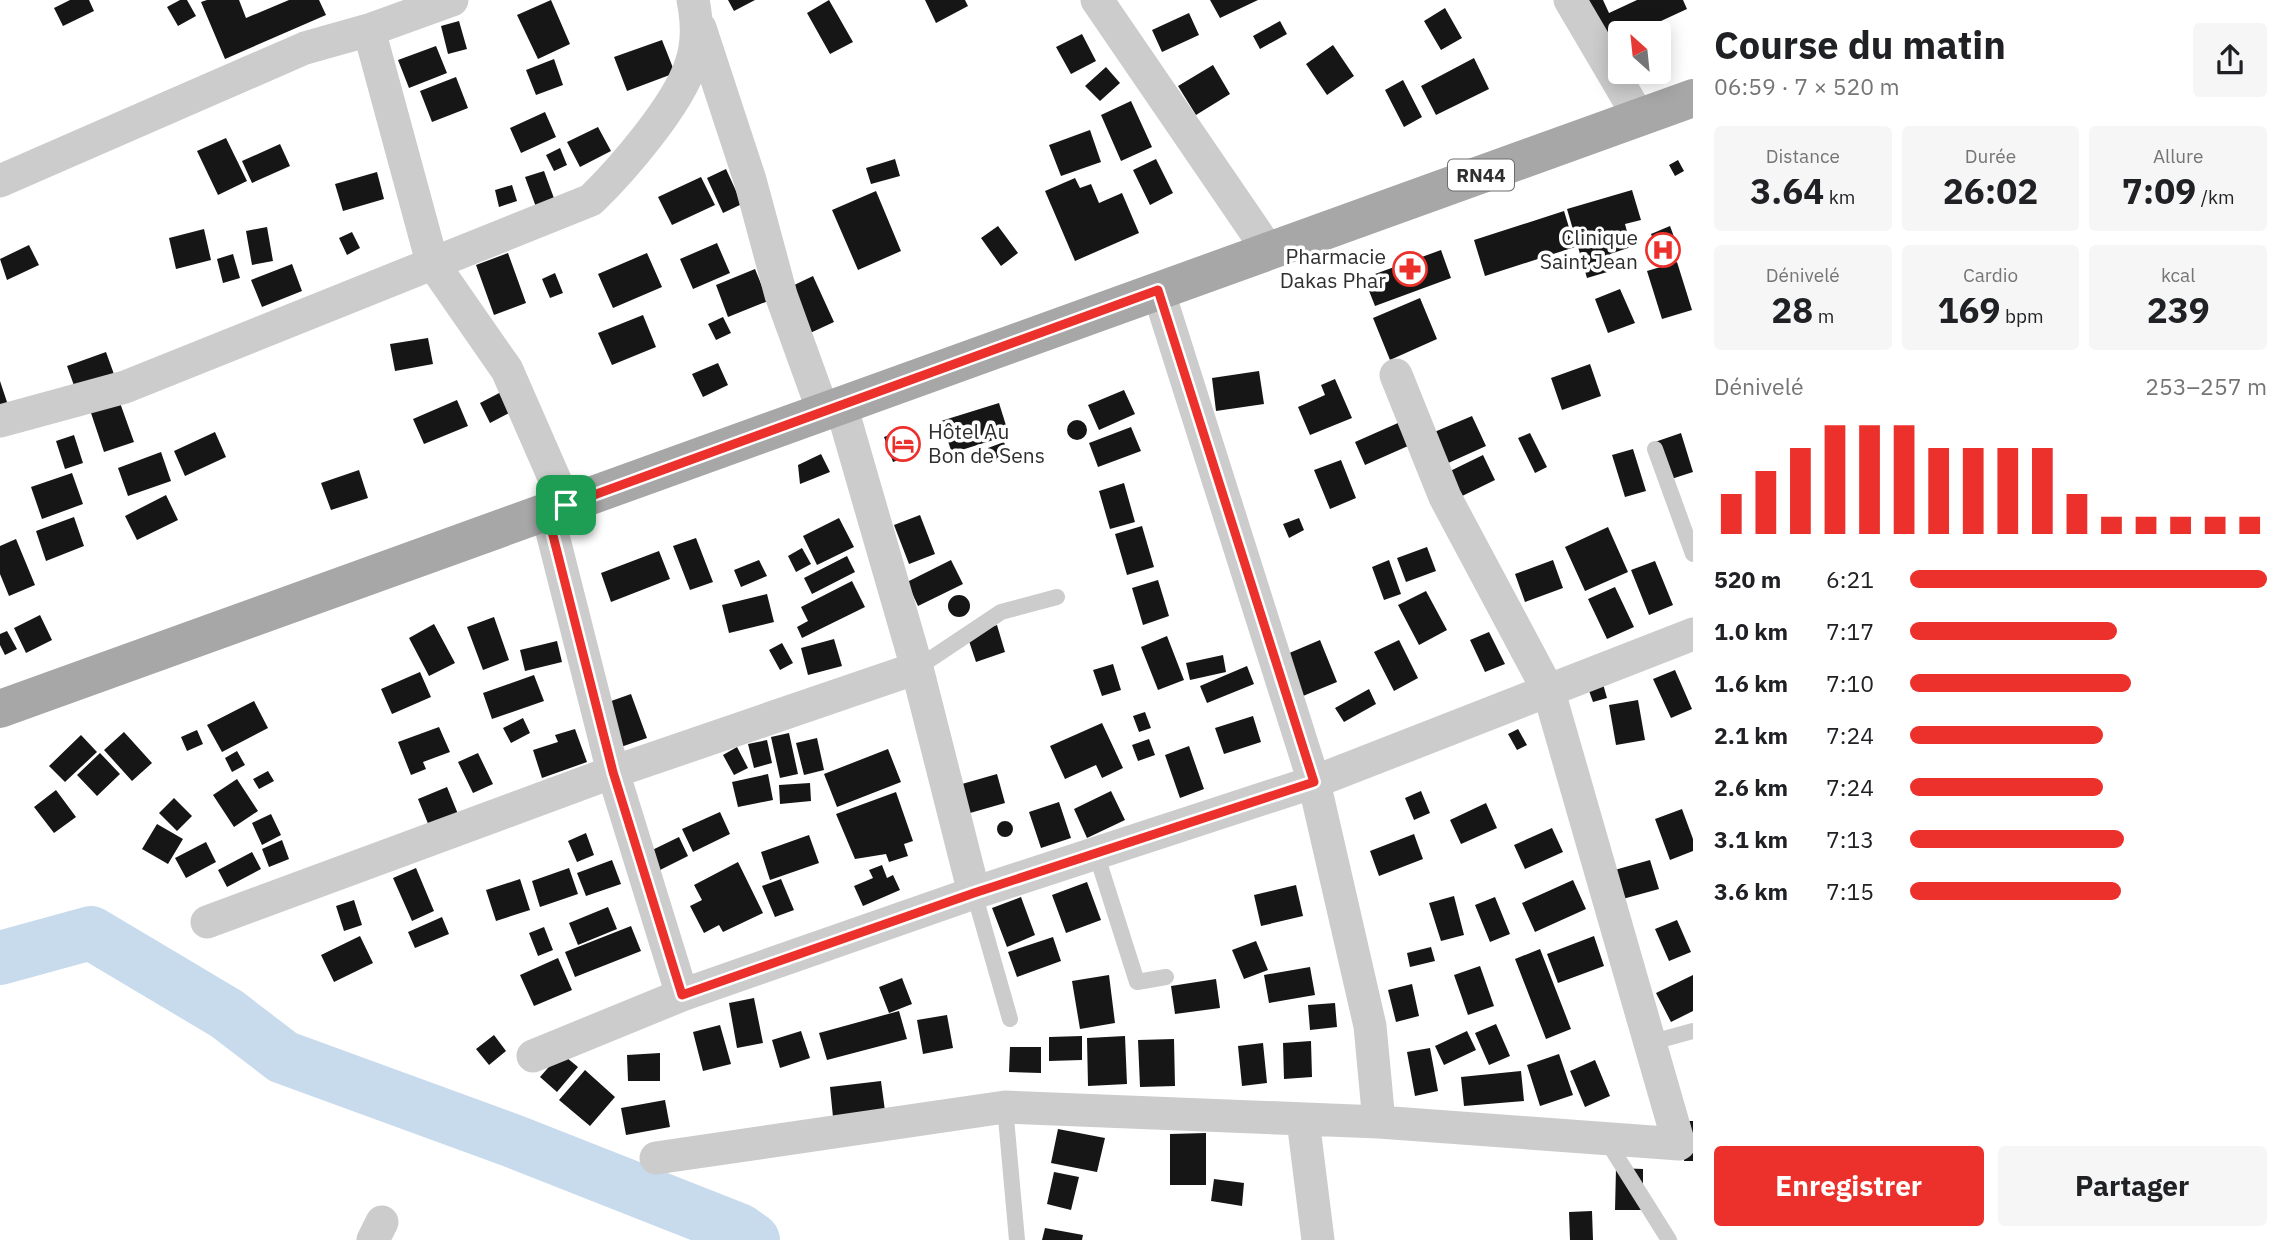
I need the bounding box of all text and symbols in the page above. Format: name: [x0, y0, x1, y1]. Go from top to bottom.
text: Course du matin: [1714, 20, 2006, 69]
north arrow: [1608, 21, 1671, 84]
map controls: [1608, 21, 1671, 84]
button: share: [2193, 23, 2267, 97]
text: 06:59 · 7 × 520 m: [1714, 71, 1900, 101]
text: Distance: [1766, 144, 1840, 168]
text: Durée: [1965, 144, 2016, 168]
text: Allure: [2153, 144, 2203, 168]
road number: RN44: [1448, 160, 1514, 190]
text: 3.64: [1750, 168, 1824, 214]
text: 26:02: [1943, 168, 2038, 214]
text: 7:09: [2122, 168, 2196, 214]
text: km: [1824, 185, 1855, 209]
text: /km: [2196, 185, 2235, 209]
place label: Clinique Saint Jean: [1540, 223, 1638, 275]
hospital icon: Clinique Saint Jean: [1644, 231, 1682, 269]
place label: Pharmacie Dakas Phar: [1280, 242, 1386, 294]
pharmacy icon: Pharmacie Dakas Phar: [1391, 250, 1429, 288]
text: Dénivelé: [1766, 263, 1840, 287]
text: Cardio: [1963, 263, 2018, 287]
text: kcal: [2161, 263, 2195, 287]
text: 28: [1771, 287, 1813, 333]
text: 169: [1937, 287, 2000, 333]
text: 239: [2147, 287, 2210, 333]
text: m: [1813, 304, 1834, 328]
text: bpm: [2000, 304, 2044, 328]
text: Dénivelé: [1714, 371, 1804, 401]
text: 253–257 m: [2145, 371, 2267, 401]
place label: Hôtel Au Bon de Sens: [928, 417, 1045, 469]
hotel icon: Hôtel Au Bon de Sens: [884, 425, 922, 463]
pin: [536, 475, 596, 535]
icon: arrive: [547, 486, 585, 524]
text: 520 m: [1714, 564, 1781, 594]
text: 6:21: [1826, 564, 1874, 594]
text: 1.0 km: [1714, 616, 1788, 646]
text: 7:17: [1826, 616, 1874, 646]
text: 1.6 km: [1714, 668, 1788, 698]
text: 7:10: [1826, 668, 1874, 698]
text: 2.1 km: [1714, 720, 1788, 750]
text: 7:24: [1826, 720, 1874, 750]
text: 2.6 km: [1714, 772, 1788, 802]
text: 7:24: [1826, 772, 1874, 802]
text: 3.1 km: [1714, 824, 1788, 854]
text: 7:13: [1826, 824, 1874, 854]
text: 3.6 km: [1714, 876, 1788, 906]
text: 7:15: [1826, 876, 1874, 906]
button: Enregistrer: [1714, 1146, 1984, 1226]
button: Partager: [1998, 1146, 2267, 1226]

